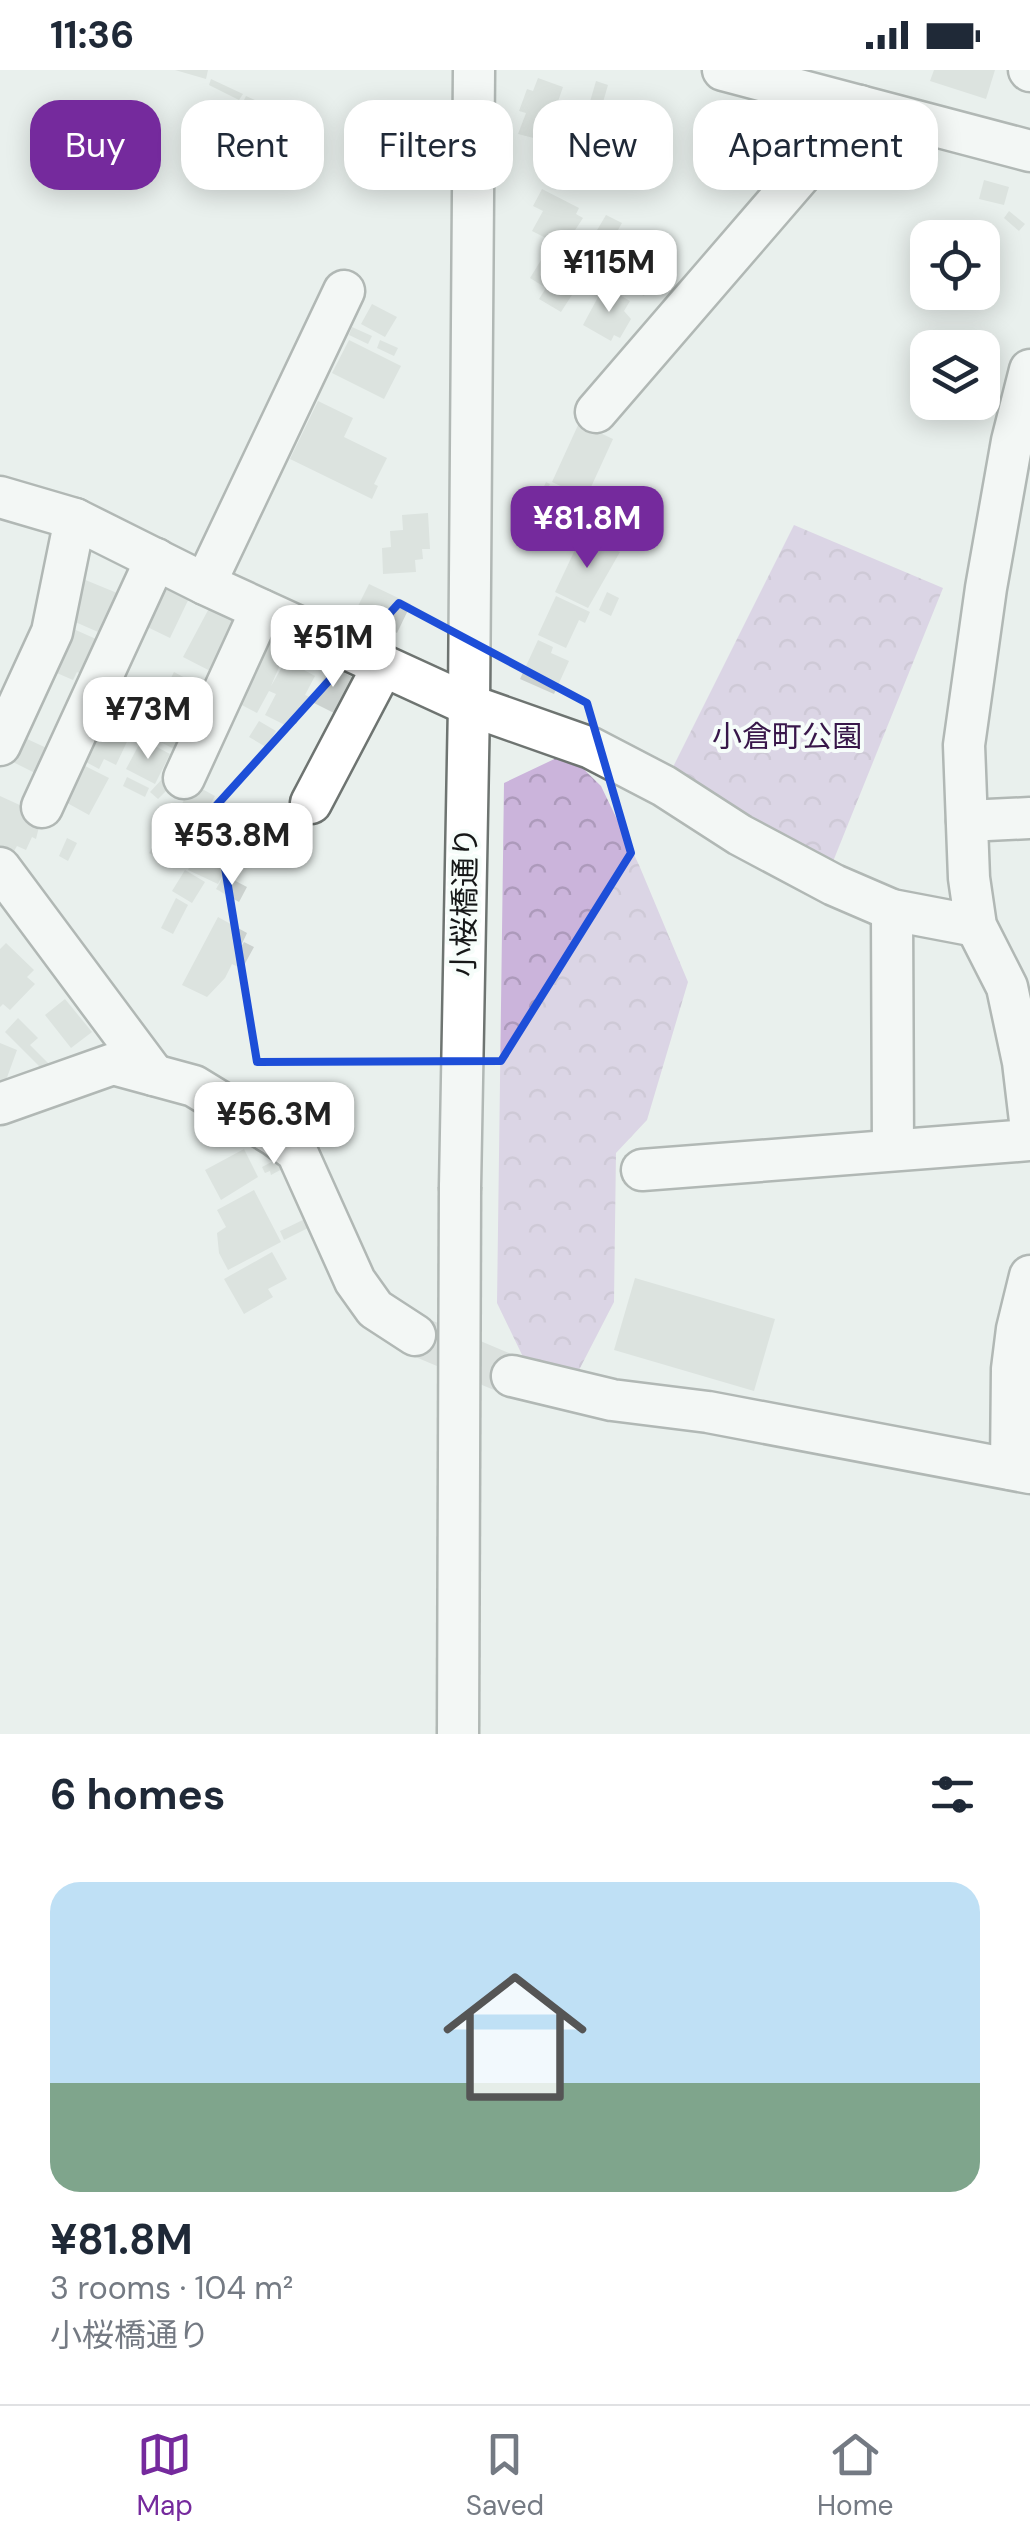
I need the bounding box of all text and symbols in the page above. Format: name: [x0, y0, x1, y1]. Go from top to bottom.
text: 11:36: [50, 10, 134, 60]
chip: Buy: [30, 100, 161, 190]
chip: Rent: [181, 100, 324, 190]
chip: Filters: [344, 100, 513, 190]
chip: New: [533, 100, 673, 190]
chip: Apartment: [693, 100, 938, 190]
map controls: [910, 220, 1000, 420]
button: locate: [910, 220, 1000, 310]
pin: ¥115M: [539, 230, 679, 315]
text: ¥115M: [563, 241, 655, 283]
button: layers: [910, 330, 1000, 420]
pin: ¥81.8M: [506, 486, 668, 571]
text: ¥81.8M: [533, 497, 641, 539]
pin: ¥51M: [274, 605, 392, 690]
text: ¥51M: [293, 616, 373, 658]
pin: ¥73M: [89, 677, 207, 762]
text: ¥73M: [105, 688, 191, 730]
park label: 小倉町公園: [712, 717, 862, 756]
pin: ¥53.8M: [151, 803, 313, 888]
text: ¥53.8M: [174, 814, 290, 856]
street label: 小桜橋通り: [444, 827, 485, 977]
pin: ¥56.3M: [193, 1082, 355, 1167]
text: ¥56.3M: [216, 1093, 332, 1135]
text: 6 homes: [50, 1767, 225, 1822]
icon: filters: [925, 1767, 980, 1822]
icon: home: [425, 1947, 605, 2127]
text: ¥81.8M: [50, 2212, 193, 2267]
text: 3 rooms · 104 m²: [50, 2267, 293, 2309]
text: 小桜橋通り: [50, 2314, 210, 2356]
tab: Map: [136, 2427, 193, 2524]
tab: Saved: [466, 2427, 544, 2524]
tab: Home: [817, 2427, 894, 2524]

